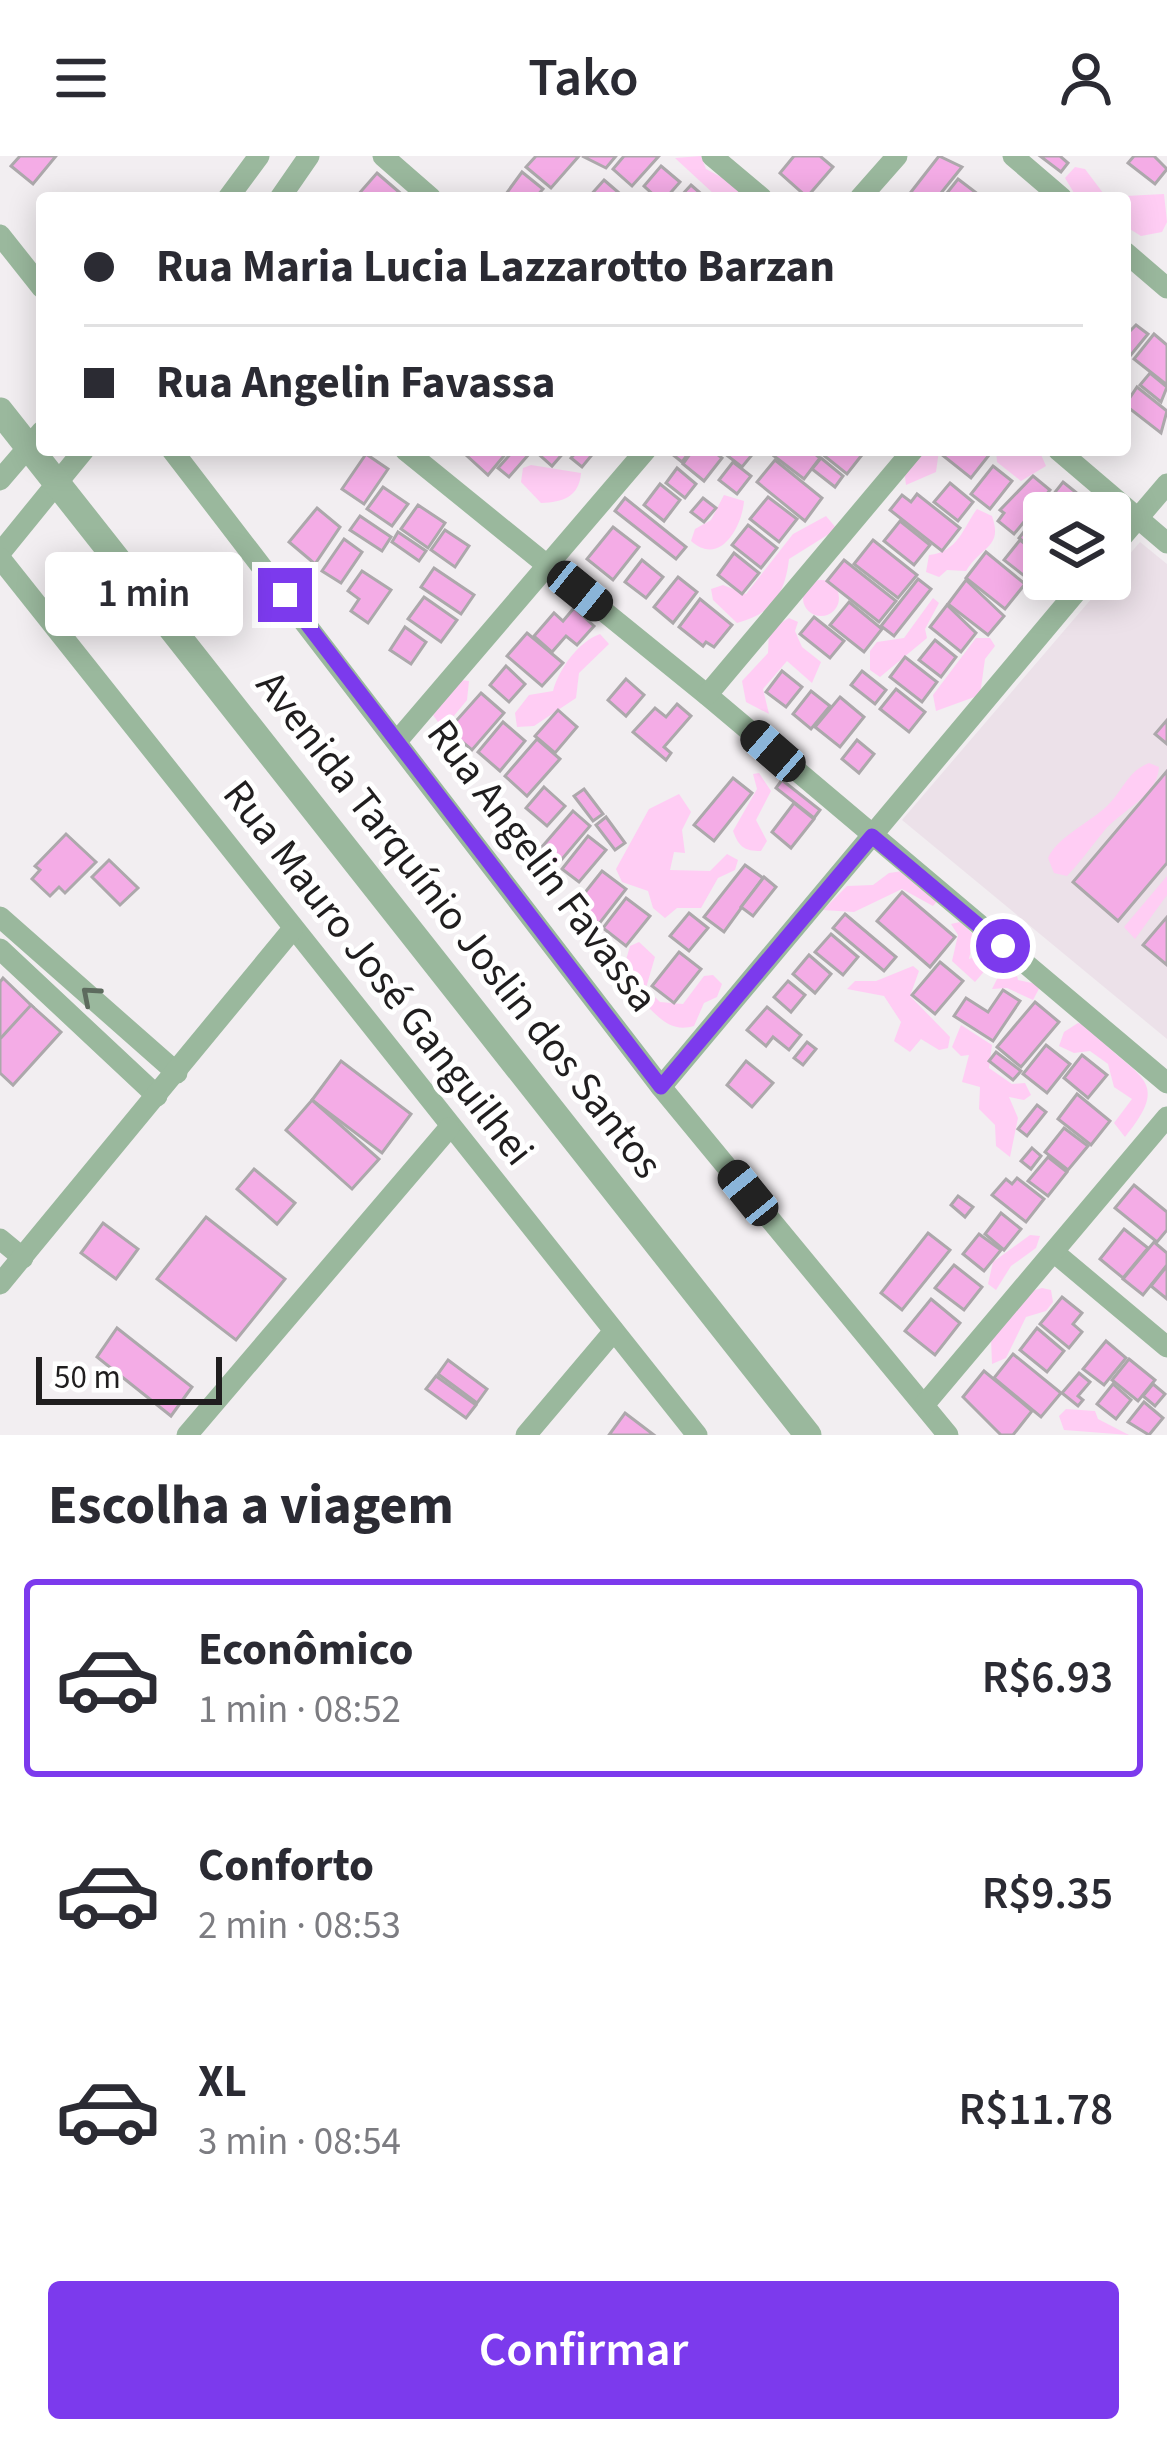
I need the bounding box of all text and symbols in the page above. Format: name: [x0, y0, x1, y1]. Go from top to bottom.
text: Tako: [528, 40, 639, 117]
icon: menu: [48, 45, 114, 111]
icon: person: [1053, 45, 1119, 111]
text: Rua Maria Lucia Lazzarotto Barzan: [156, 235, 835, 299]
text: Rua Angelin Favassa: [156, 351, 555, 415]
map controls: [1023, 492, 1131, 600]
button: layers: [1023, 492, 1131, 600]
callout: 1 min: [45, 553, 243, 637]
car: [541, 554, 619, 628]
text: 1 min: [98, 566, 190, 622]
route end: [258, 568, 312, 622]
street label: Avenida Tarquínio Joslin dos Santos: [241, 658, 677, 1192]
street label: Rua Angelin Favassa: [412, 707, 672, 1025]
car: [734, 714, 812, 788]
street label: Rua Mauro José Ganguilhei: [208, 767, 548, 1179]
route start: [976, 919, 1030, 973]
one-way arrow: [82, 988, 104, 1009]
car: [711, 1154, 785, 1232]
scale bar: [36, 1351, 222, 1404]
text: 50 m: [54, 1354, 121, 1401]
text: Escolha a viagem: [48, 1468, 454, 1545]
text: Econômico: [198, 1618, 414, 1682]
icon: car: [54, 1624, 162, 1732]
text: R$6.93: [982, 1646, 1113, 1710]
text: 1 min · 08:52: [198, 1682, 401, 1738]
text: Conforto: [198, 1834, 374, 1898]
icon: car: [54, 1840, 162, 1948]
text: R$9.35: [982, 1862, 1113, 1926]
text: 2 min · 08:53: [198, 1898, 401, 1954]
text: XL: [198, 2050, 247, 2114]
icon: car: [54, 2056, 162, 2164]
text: R$11.78: [959, 2078, 1113, 2142]
text: 3 min · 08:54: [198, 2114, 401, 2170]
button: Confirmar: [48, 2281, 1119, 2419]

